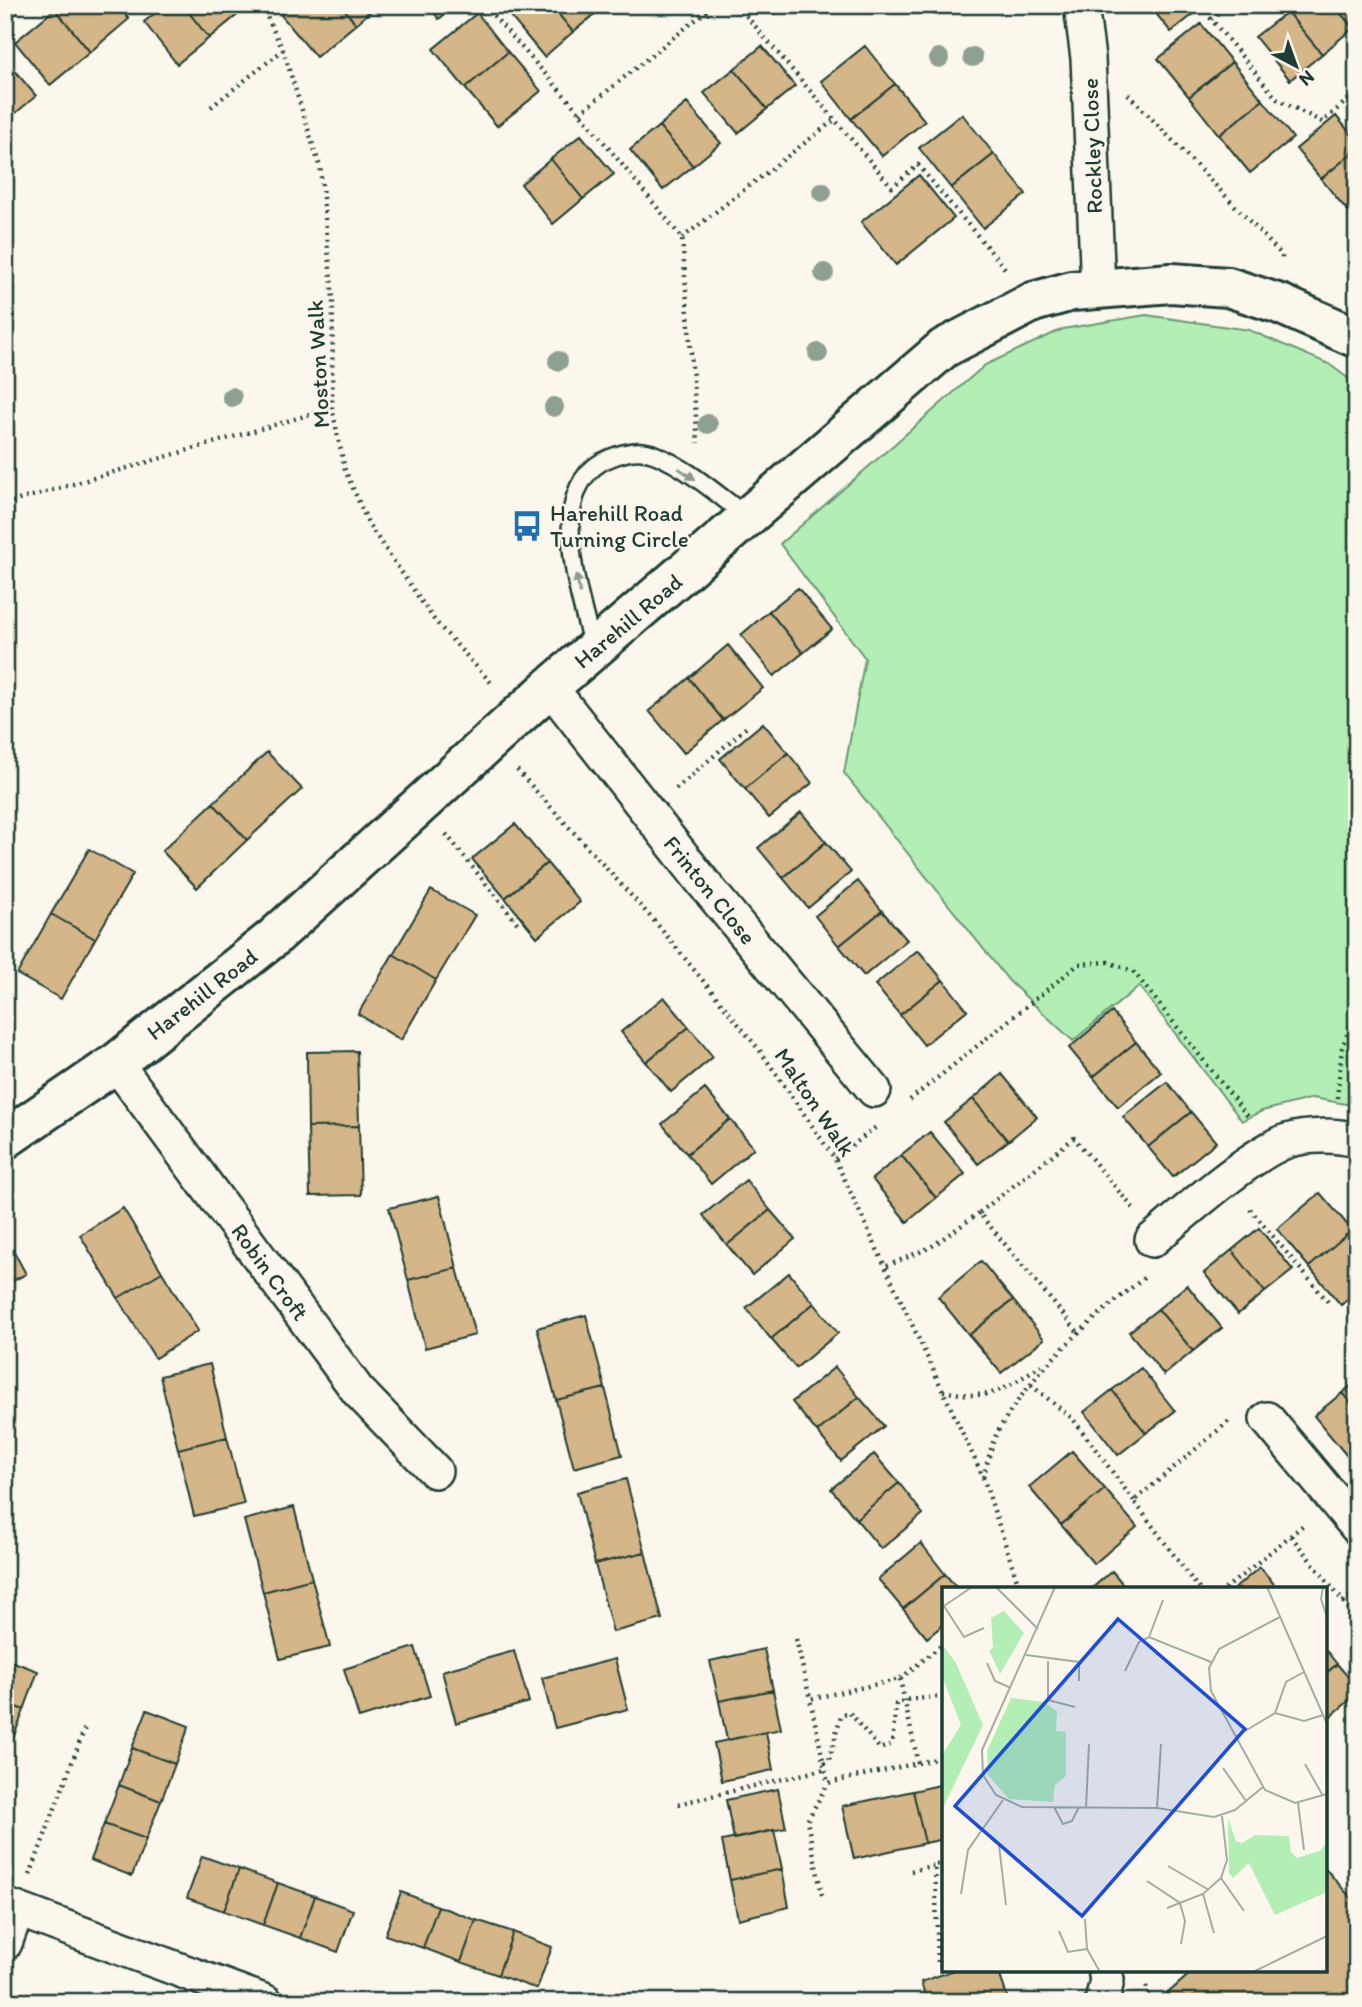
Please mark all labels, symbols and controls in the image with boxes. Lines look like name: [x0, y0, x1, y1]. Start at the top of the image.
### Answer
north arrow: [1260, 32, 1330, 102]
text: N: [1294, 66, 1319, 91]
street label: Rockley Close: [1076, 78, 1108, 214]
street label: Moston Walk: [301, 299, 335, 429]
one-way arrow: [678, 467, 697, 480]
place label: Harehill Road Turning Circle: [550, 499, 689, 553]
bus stop icon: Harehill Road Turning Circle: [510, 509, 544, 543]
street label: Harehill Road: [568, 568, 688, 674]
one-way arrow: [572, 573, 583, 595]
street label: Frinton Close: [658, 830, 762, 950]
street label: Harehill Road: [141, 942, 263, 1046]
street label: Malton Walk: [768, 1042, 862, 1162]
street label: Robin Croft: [225, 1218, 315, 1326]
inset map: [942, 1587, 1327, 1972]

